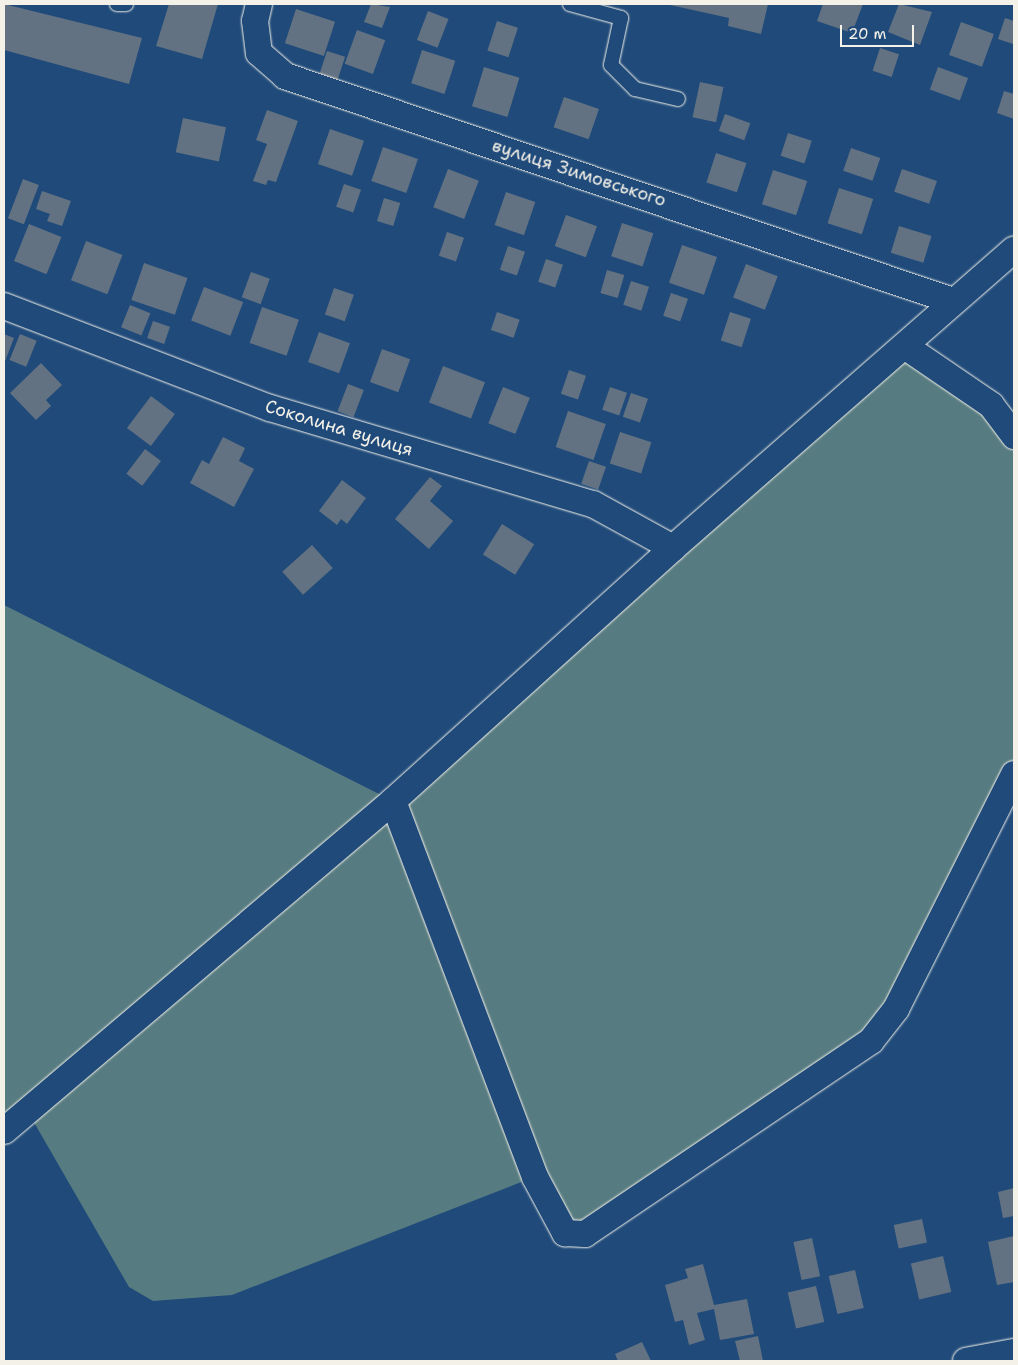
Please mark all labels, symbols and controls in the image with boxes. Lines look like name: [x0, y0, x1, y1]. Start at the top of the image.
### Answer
scale bar: [843, 15, 917, 47]
text: 20 m: [848, 24, 887, 44]
street label: вулиця Зимовського: [489, 135, 669, 211]
street label: Соколина вулиця: [262, 395, 416, 461]

